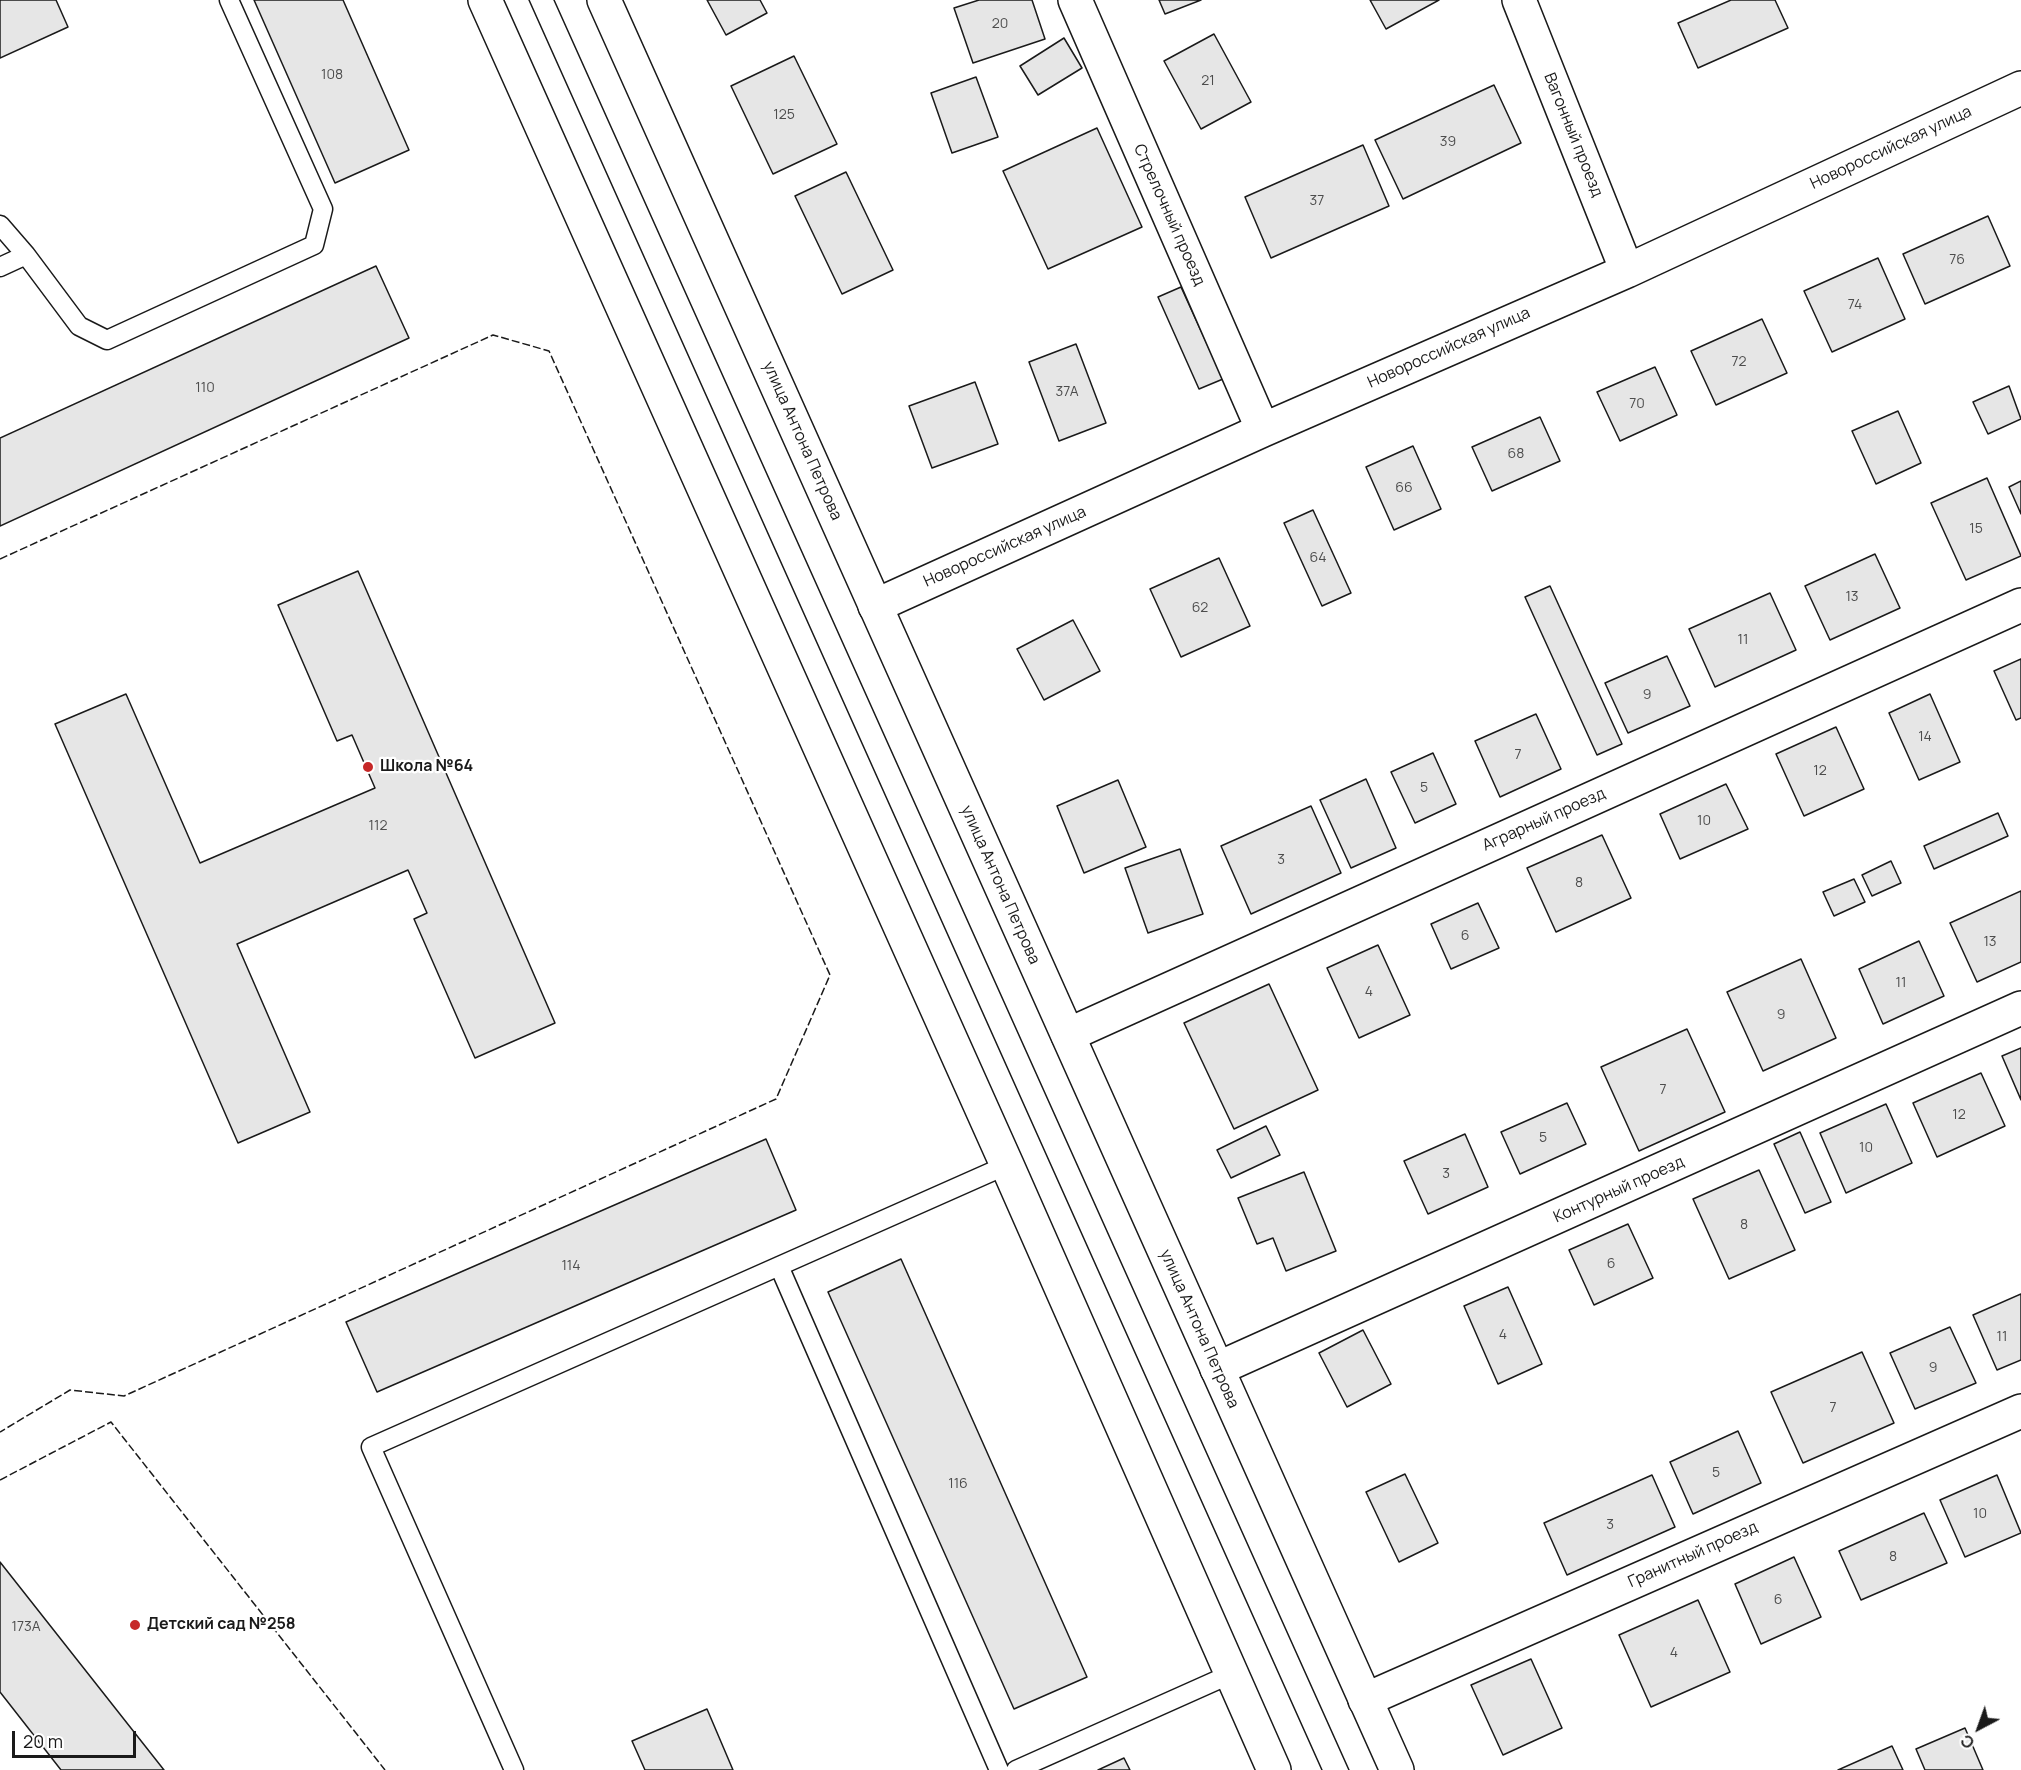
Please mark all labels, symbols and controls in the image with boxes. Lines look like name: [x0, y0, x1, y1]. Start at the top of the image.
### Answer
house number: 20: [992, 16, 1008, 32]
house number: 108: [321, 67, 343, 83]
street label: Вагонный проезд: [1539, 70, 1607, 200]
house number: 21: [1201, 73, 1215, 89]
street label: Новороссийская улица: [1807, 102, 1975, 194]
house number: 125: [773, 107, 795, 123]
house number: 39: [1440, 134, 1456, 150]
street label: Стрелочный проезд: [1129, 141, 1209, 289]
house number: 37: [1310, 193, 1324, 209]
house number: 76: [1949, 252, 1965, 268]
house number: 74: [1848, 297, 1862, 313]
street label: Новороссийская улица: [1365, 303, 1533, 393]
house number: 72: [1731, 354, 1747, 370]
street label: улица Антона Петрова: [758, 359, 846, 523]
house number: 110: [195, 380, 215, 396]
house number: 37А: [1055, 384, 1079, 400]
house number: 70: [1629, 396, 1645, 412]
house number: 68: [1508, 446, 1524, 462]
house number: 66: [1395, 480, 1413, 496]
street label: Новороссийская улица: [921, 502, 1089, 592]
house number: 15: [1969, 521, 1983, 537]
house number: 64: [1310, 550, 1326, 566]
house number: 13: [1845, 589, 1859, 605]
house number: 62: [1192, 600, 1208, 616]
house number: 11: [1738, 632, 1748, 648]
house number: 9: [1643, 687, 1651, 703]
house number: 14: [1918, 729, 1932, 745]
house number: 7: [1514, 747, 1522, 763]
place label: Школа №64: [380, 757, 473, 777]
marker: Школа №64: [361, 760, 375, 774]
house number: 12: [1813, 763, 1827, 779]
house number: 5: [1420, 780, 1428, 796]
street label: Аграрный проезд: [1480, 784, 1608, 856]
street label: улица Антона Петрова: [956, 803, 1044, 967]
house number: 10: [1697, 813, 1711, 829]
house number: 112: [369, 818, 387, 834]
house number: 3: [1277, 852, 1285, 868]
house number: 8: [1575, 875, 1583, 891]
house number: 6: [1461, 928, 1469, 944]
house number: 13: [1983, 934, 1997, 950]
house number: 11: [1896, 975, 1906, 991]
house number: 4: [1365, 984, 1373, 1000]
house number: 9: [1777, 1007, 1785, 1023]
house number: 7: [1659, 1082, 1667, 1098]
house number: 12: [1952, 1107, 1966, 1123]
house number: 5: [1539, 1130, 1547, 1146]
house number: 10: [1859, 1140, 1873, 1156]
street label: Контурный проезд: [1551, 1153, 1687, 1227]
house number: 3: [1442, 1166, 1450, 1182]
house number: 8: [1740, 1217, 1748, 1233]
street label: улица Антона Петрова: [1155, 1247, 1243, 1411]
house number: 6: [1607, 1256, 1615, 1272]
house number: 114: [561, 1258, 581, 1274]
house number: 4: [1499, 1327, 1507, 1343]
house number: 11: [1997, 1329, 2007, 1345]
house number: 9: [1929, 1360, 1937, 1376]
house number: 7: [1829, 1400, 1837, 1416]
house number: 5: [1712, 1465, 1720, 1481]
house number: 116: [948, 1476, 968, 1492]
house number: 10: [1973, 1506, 1987, 1522]
house number: 3: [1606, 1517, 1614, 1533]
street label: Гранитный проезд: [1625, 1518, 1761, 1592]
house number: 8: [1889, 1549, 1897, 1565]
house number: 6: [1774, 1592, 1782, 1608]
place label: Детский сад №258: [147, 1615, 296, 1635]
marker: Детский сад №258: [128, 1618, 142, 1632]
house number: 173А: [11, 1619, 41, 1635]
house number: 4: [1670, 1645, 1678, 1661]
north arrow: [1949, 1698, 2009, 1758]
scale bar: [15, 1719, 140, 1757]
text: 20 m: [23, 1729, 63, 1753]
text: С: [1956, 1729, 1979, 1754]

